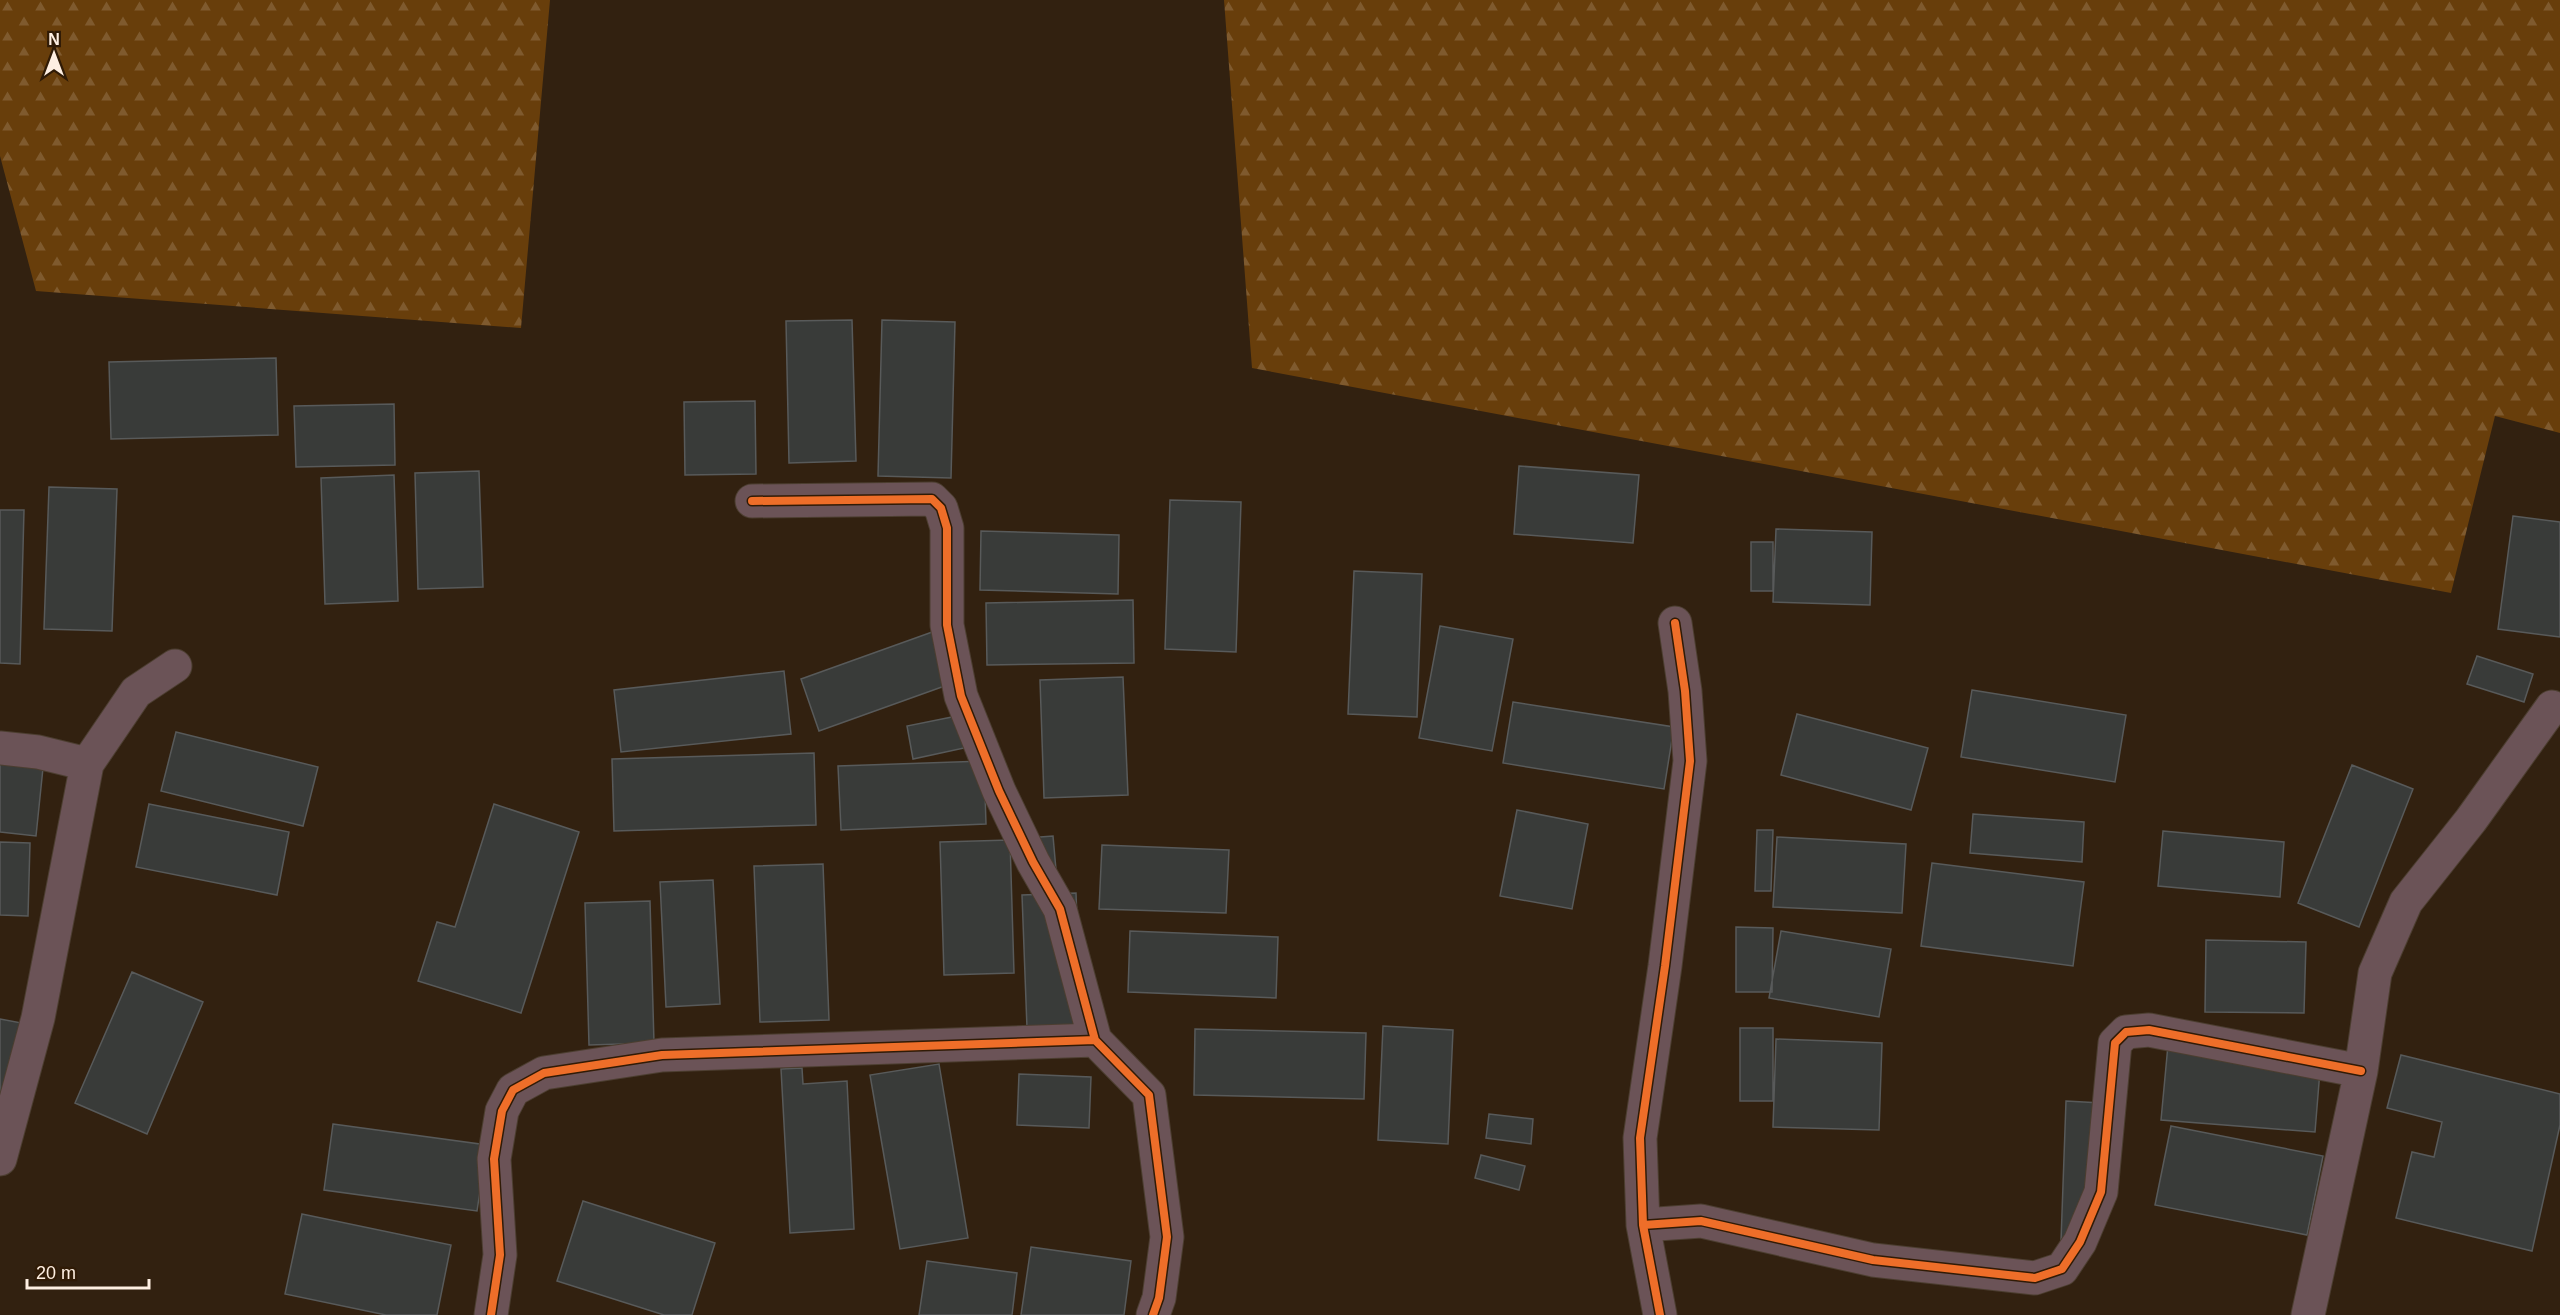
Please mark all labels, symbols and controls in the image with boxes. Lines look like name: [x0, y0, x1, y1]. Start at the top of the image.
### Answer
north arrow: [24, 24, 84, 84]
text: N: [48, 31, 60, 48]
scale bar: [27, 1252, 148, 1290]
text: 20 m: [36, 1263, 76, 1283]

